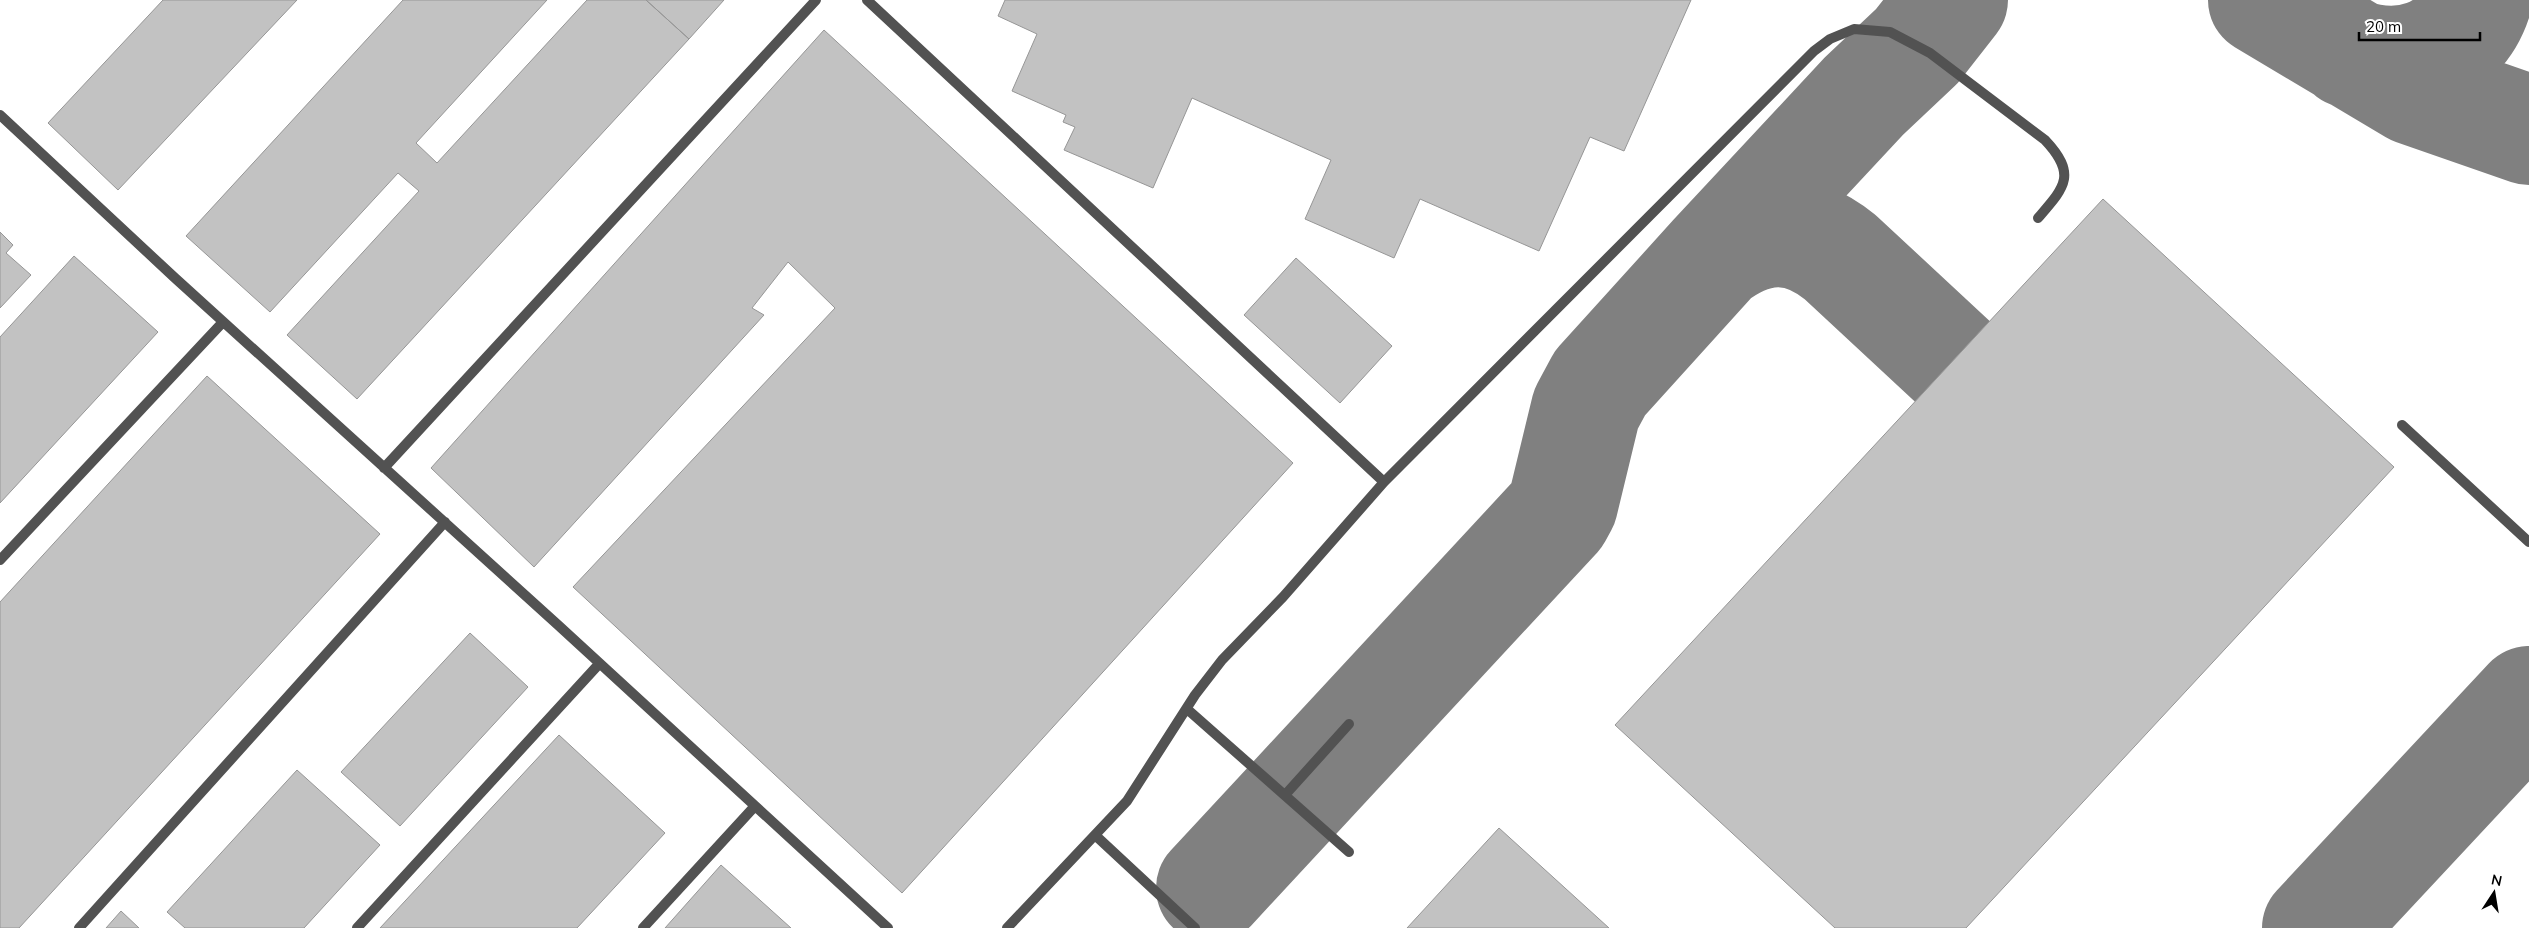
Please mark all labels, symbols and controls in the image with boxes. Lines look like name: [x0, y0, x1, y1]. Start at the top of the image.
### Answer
scale bar: [2359, 10, 2480, 42]
text: 20 m: [2366, 17, 2401, 36]
north arrow: [2469, 868, 2519, 918]
text: N: [2490, 870, 2504, 890]

